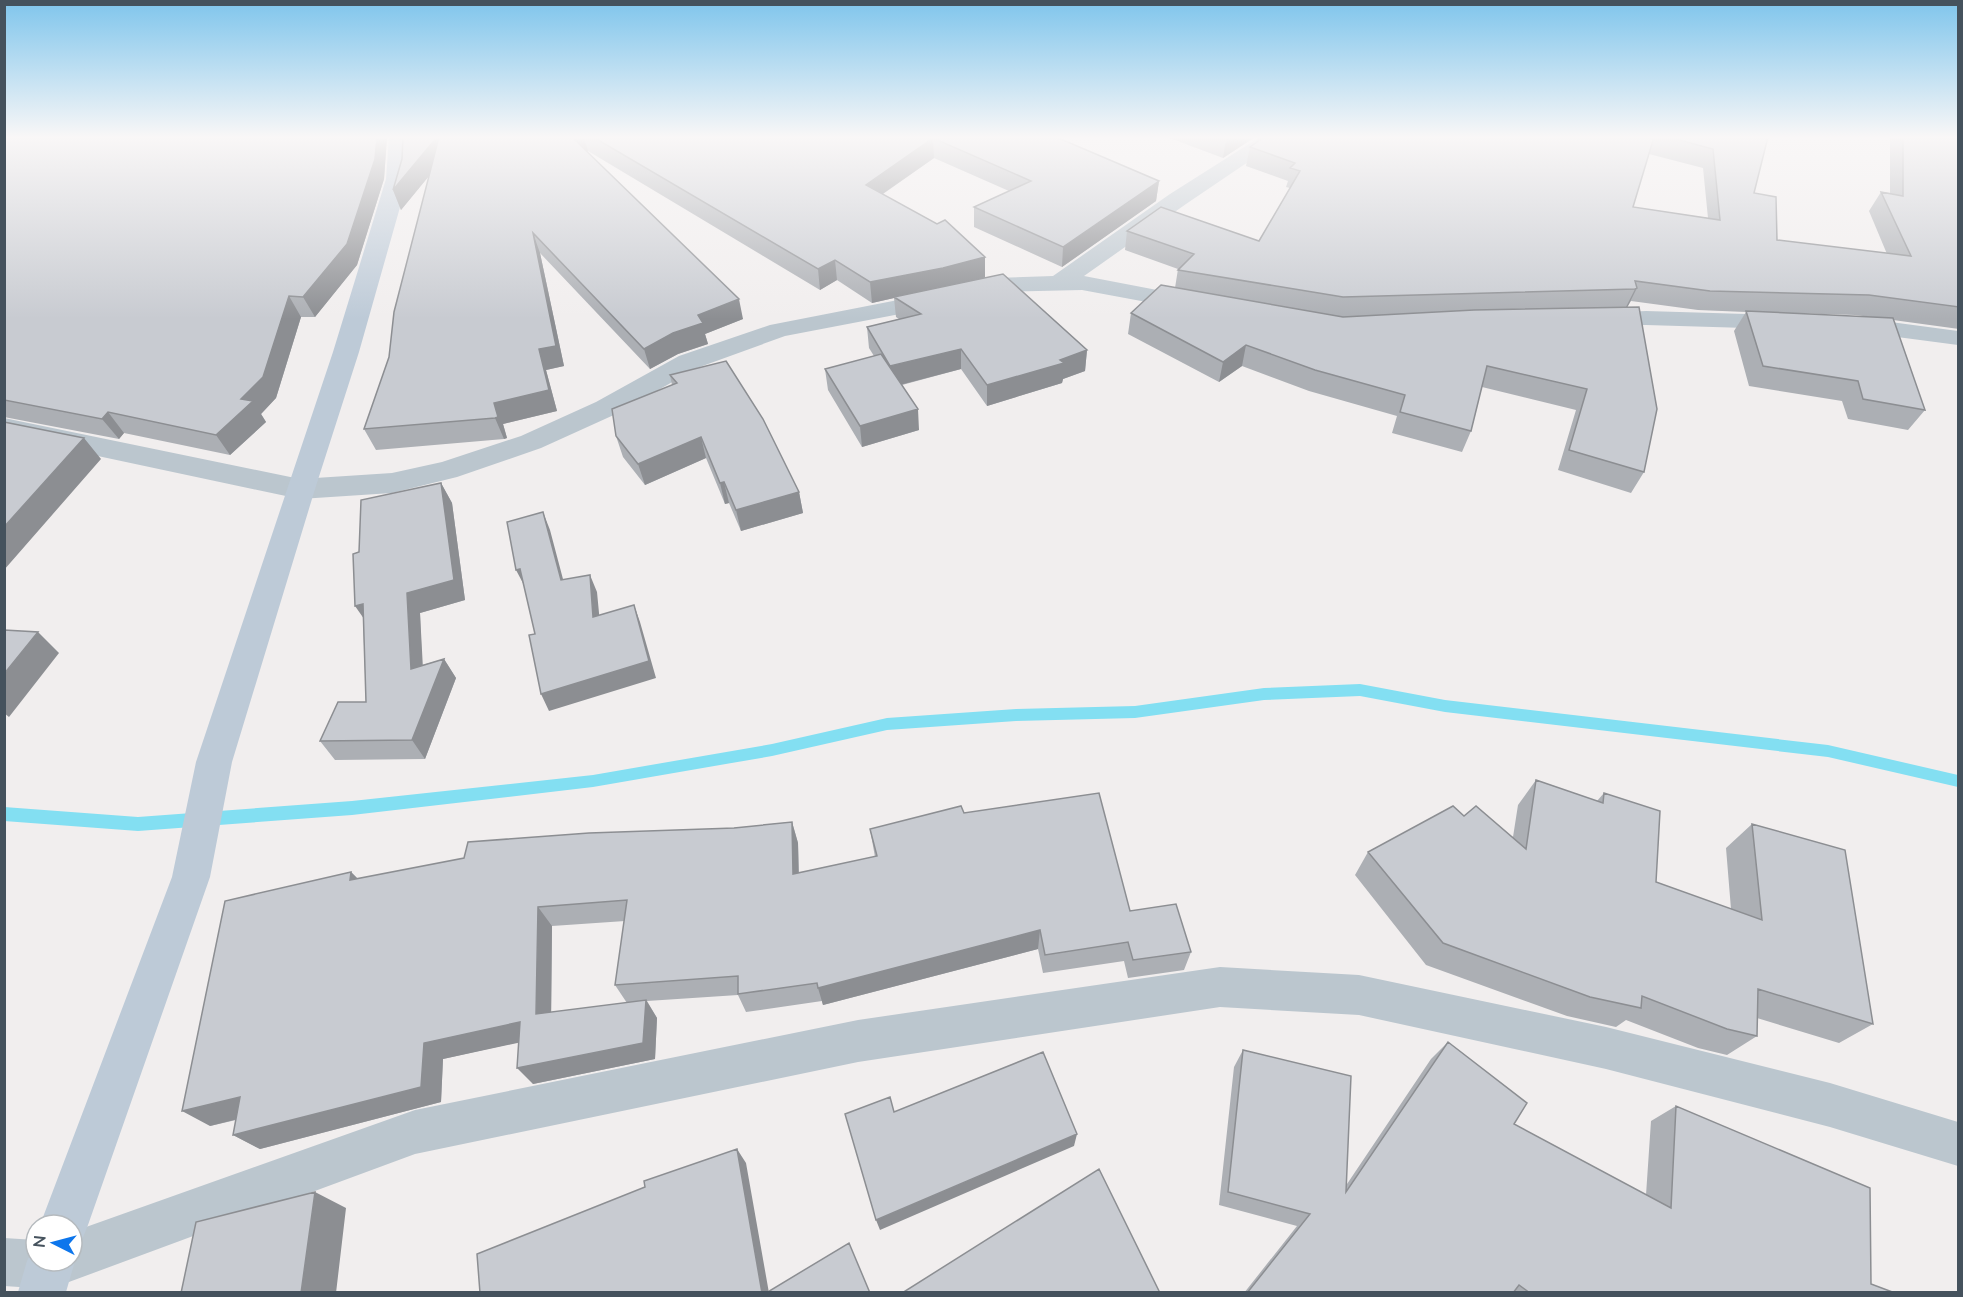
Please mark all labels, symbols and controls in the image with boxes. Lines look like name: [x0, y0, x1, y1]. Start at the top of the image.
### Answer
north arrow: [24, 1213, 84, 1273]
text: N: [28, 1234, 49, 1249]

